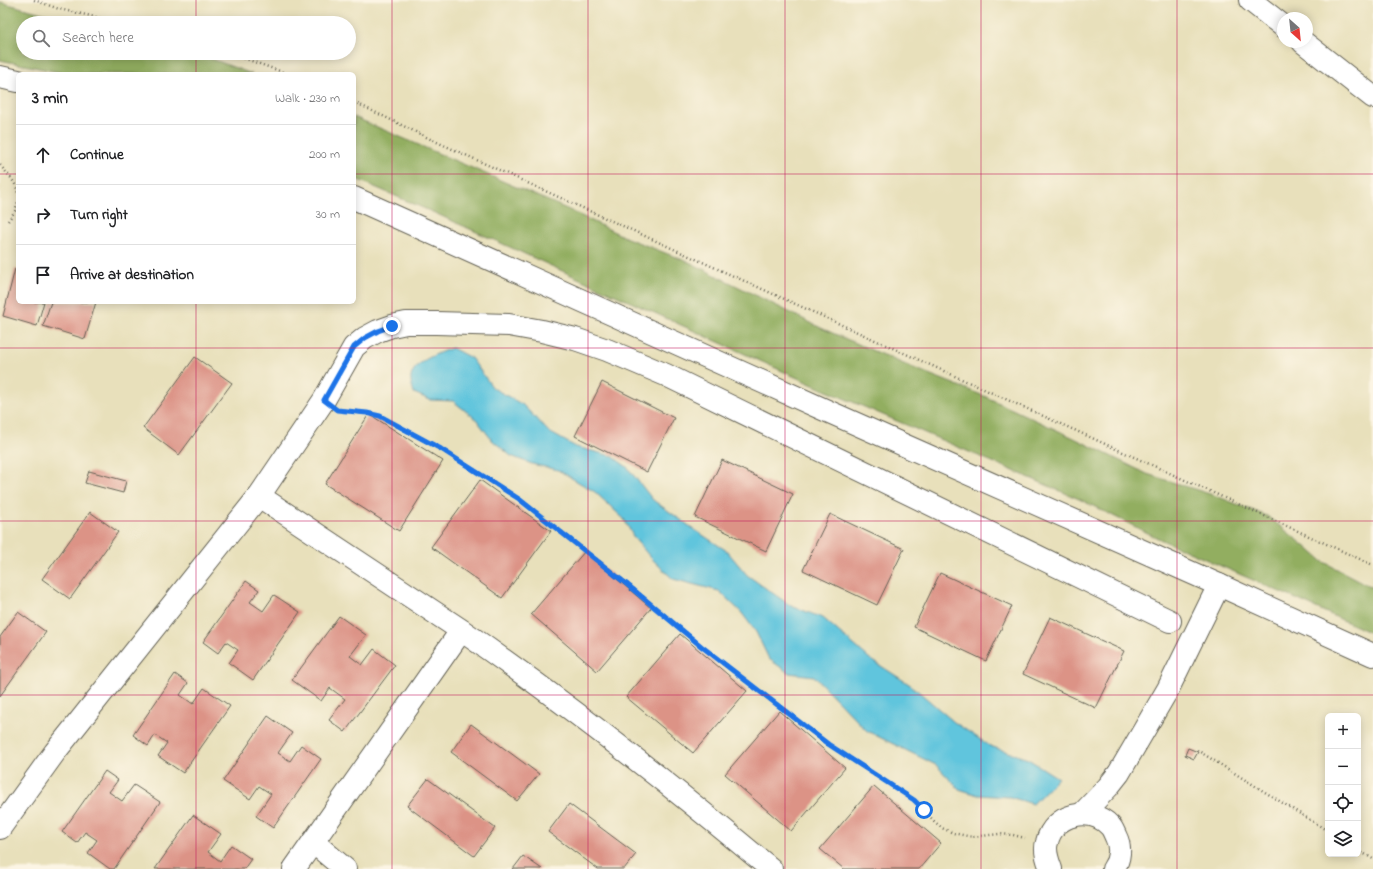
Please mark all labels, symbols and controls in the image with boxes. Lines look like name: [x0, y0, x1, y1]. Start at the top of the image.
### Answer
north arrow: [1277, 12, 1313, 48]
search box: [16, 16, 356, 60]
icon: search: [30, 27, 52, 49]
text: Search here: [62, 27, 134, 49]
text: 3 min: [32, 86, 68, 111]
text: Walk · 230 m: [275, 89, 340, 108]
icon: ahead: [32, 144, 54, 166]
text: Continue: [70, 144, 124, 166]
text: 200 m: [309, 145, 340, 164]
icon: right: [32, 204, 54, 226]
text: Turn right: [70, 204, 128, 226]
text: 30 m: [316, 205, 340, 224]
icon: arrive: [32, 264, 54, 286]
text: Arrive at destination: [70, 264, 194, 286]
route end: [383, 317, 401, 335]
map controls: [1325, 713, 1361, 857]
button: +: [1325, 713, 1361, 749]
button: −: [1325, 749, 1361, 785]
button: locate: [1325, 785, 1361, 821]
route start: [915, 801, 933, 819]
button: layers: [1325, 821, 1361, 857]

